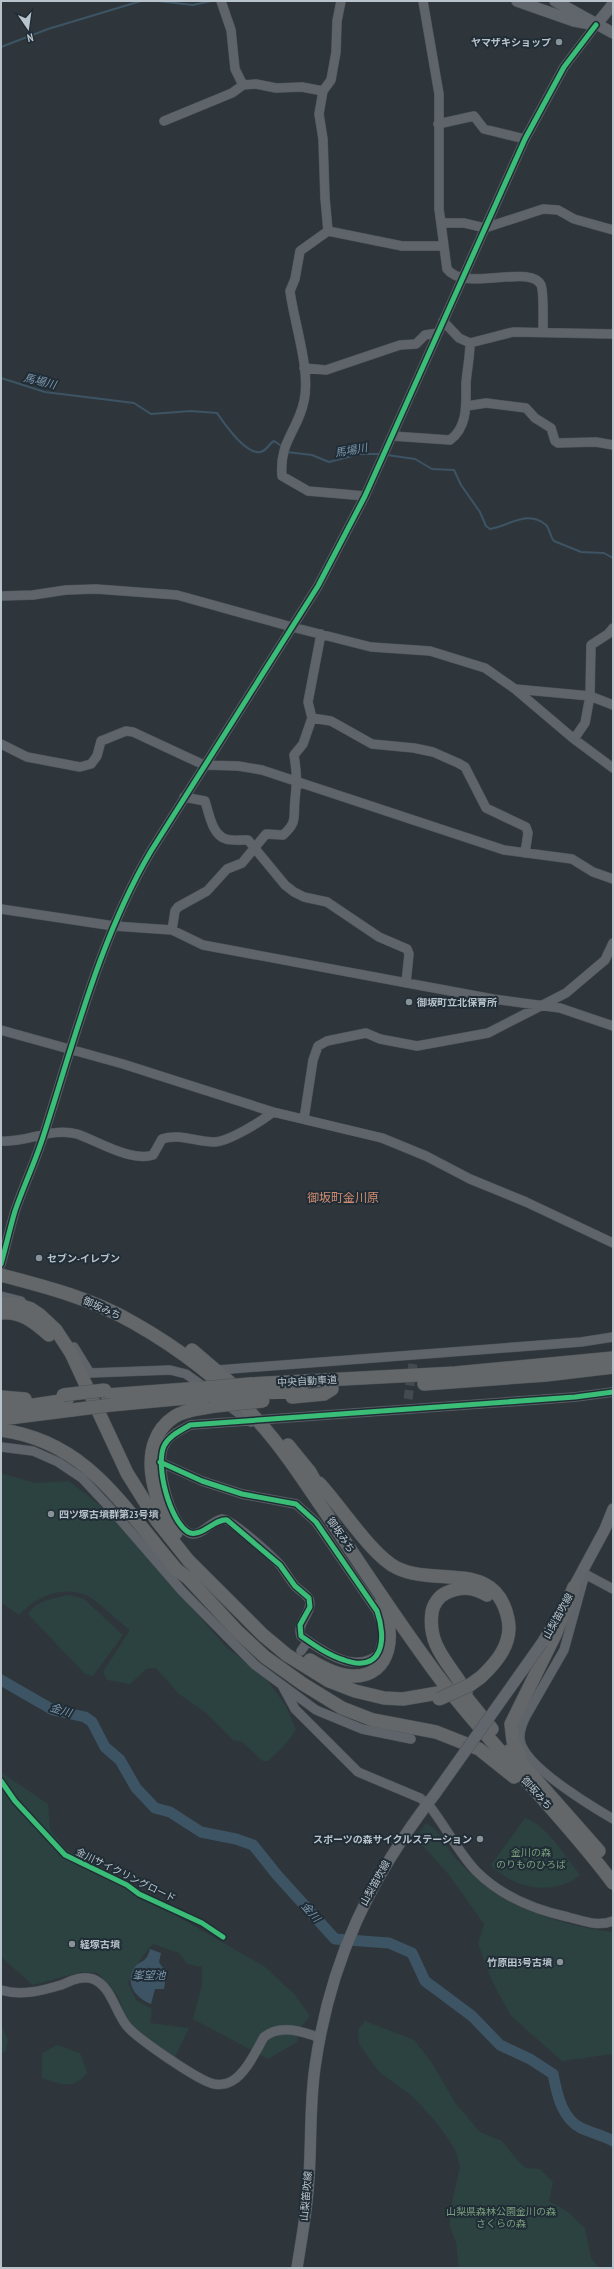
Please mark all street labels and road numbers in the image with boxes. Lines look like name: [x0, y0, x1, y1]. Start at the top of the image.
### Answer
street label: 御坂みち: [81, 1294, 123, 1322]
street label: 中央自動車道: [277, 1373, 337, 1389]
street label: 御坂みち: [324, 1515, 358, 1555]
street label: 山梨笛吹線: [540, 1591, 576, 1641]
street label: 御坂みち: [519, 1774, 555, 1812]
street label: 金川サイクリングロード: [74, 1845, 178, 1905]
street label: 山梨笛吹線: [357, 1858, 393, 1908]
street label: 山梨笛吹線: [297, 2171, 315, 2221]

